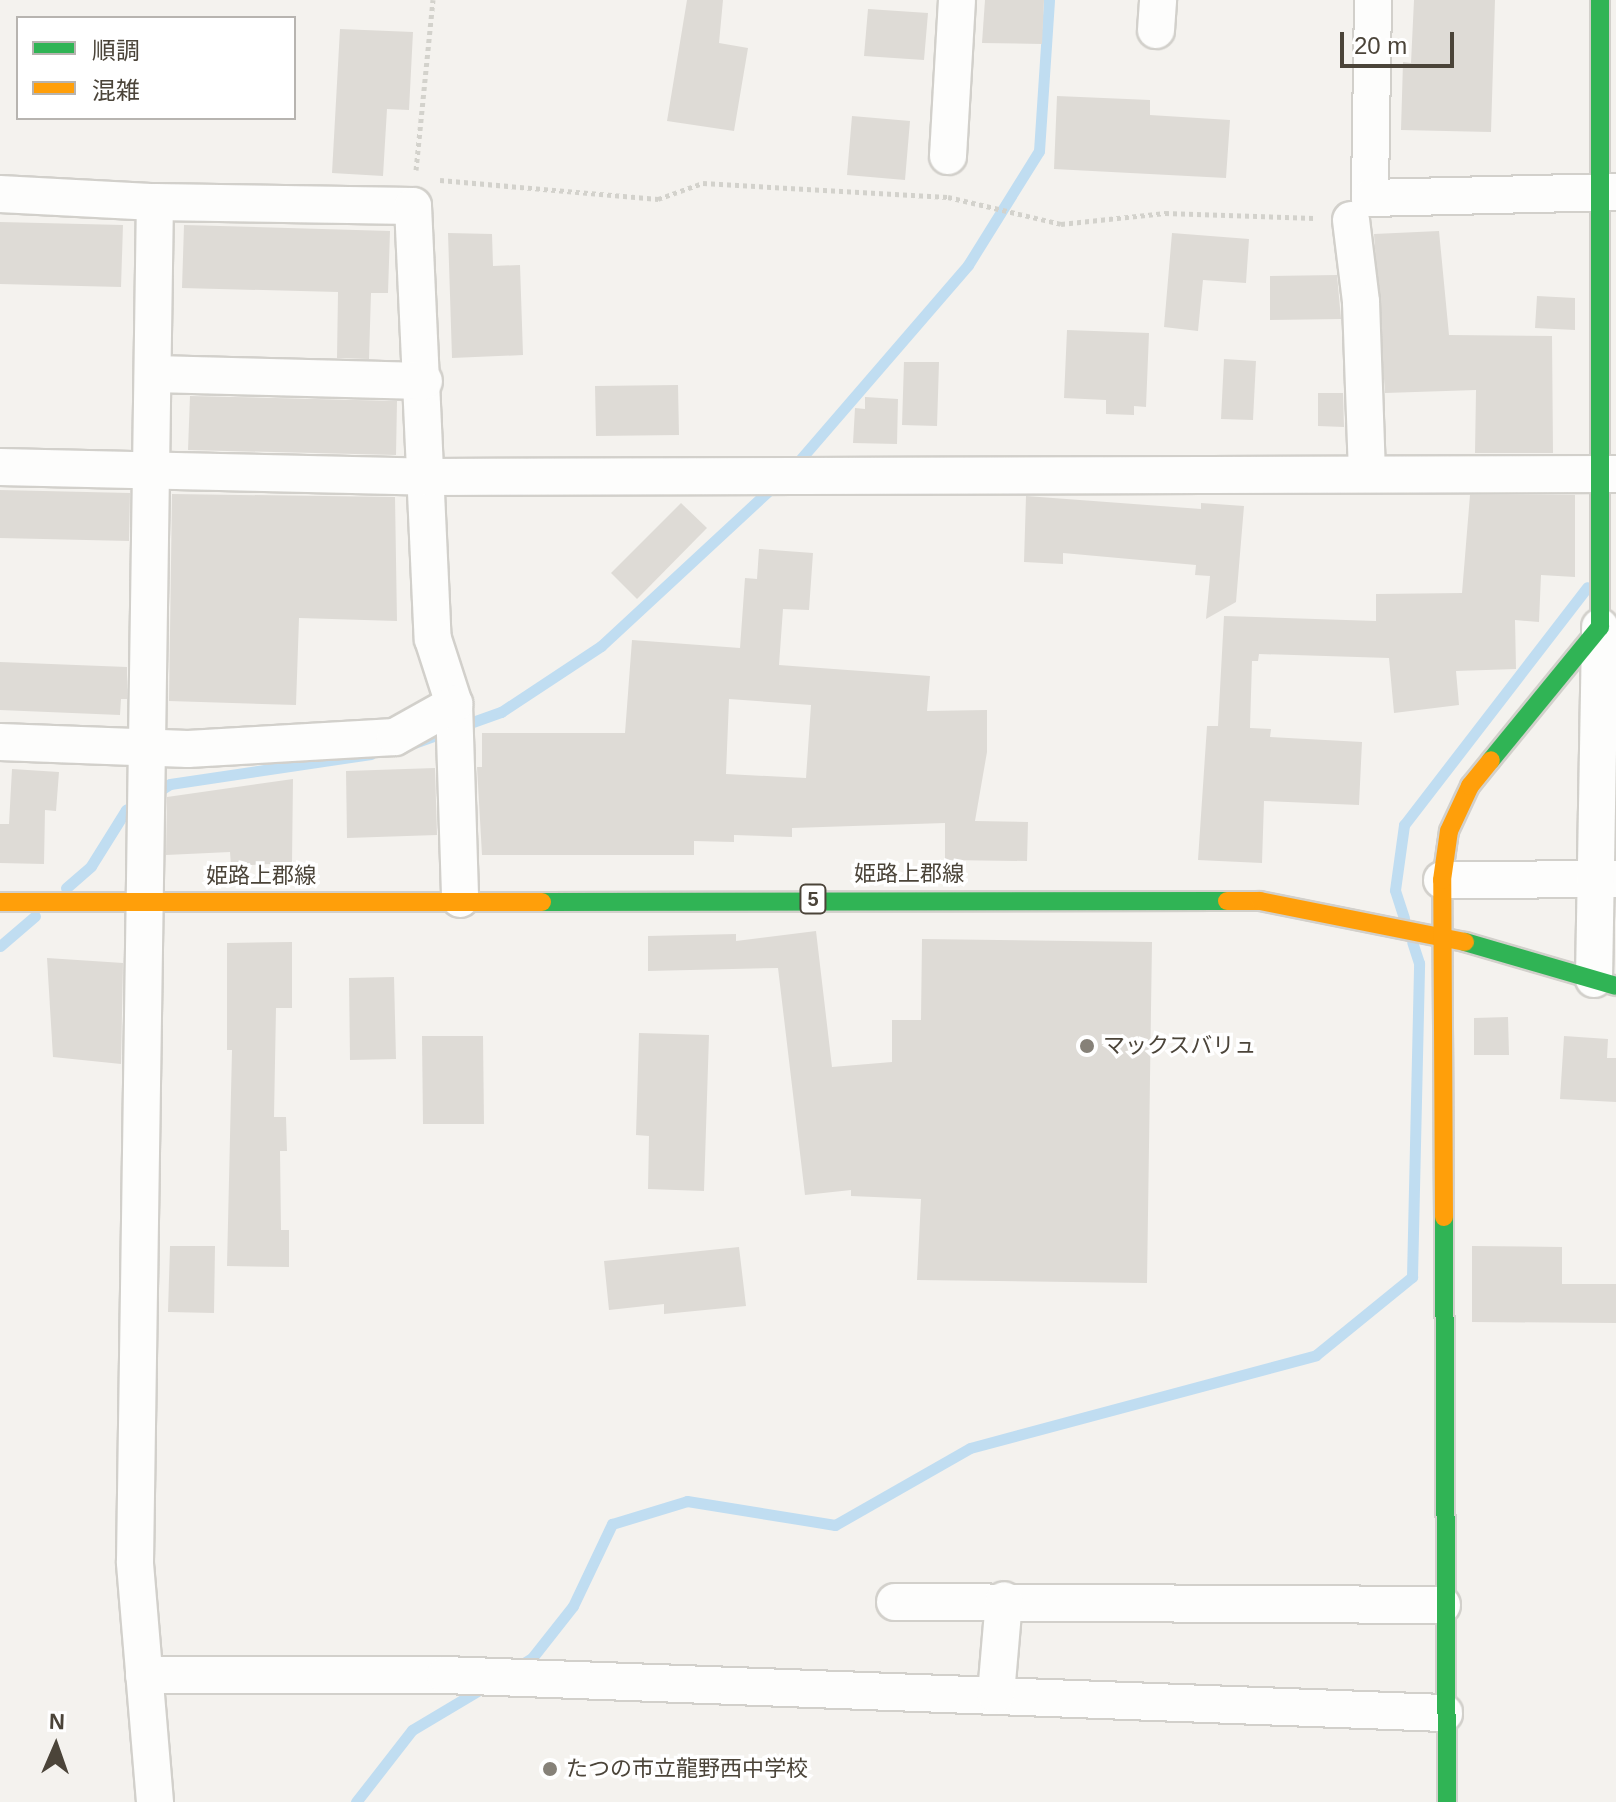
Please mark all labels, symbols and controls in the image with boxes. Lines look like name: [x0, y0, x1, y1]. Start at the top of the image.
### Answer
legend: [16, 16, 296, 120]
scale bar: [1344, 16, 1458, 66]
text: 20 m: [1354, 32, 1407, 59]
text: 順調: [92, 37, 140, 64]
text: 混雑: [92, 77, 140, 104]
street label: 姫路上郡線: [854, 861, 964, 887]
street label: 姫路上郡線: [206, 863, 316, 889]
road number: 5: [799, 883, 827, 915]
place label: マックスバリュ: [1103, 1033, 1257, 1059]
marker: マックスバリュ: [1078, 1037, 1096, 1055]
north arrow: [16, 1706, 96, 1786]
text: N: [48, 1709, 65, 1734]
place label: たつの市立龍野西中学校: [566, 1756, 808, 1782]
marker: たつの市立龍野西中学校: [541, 1760, 559, 1778]

